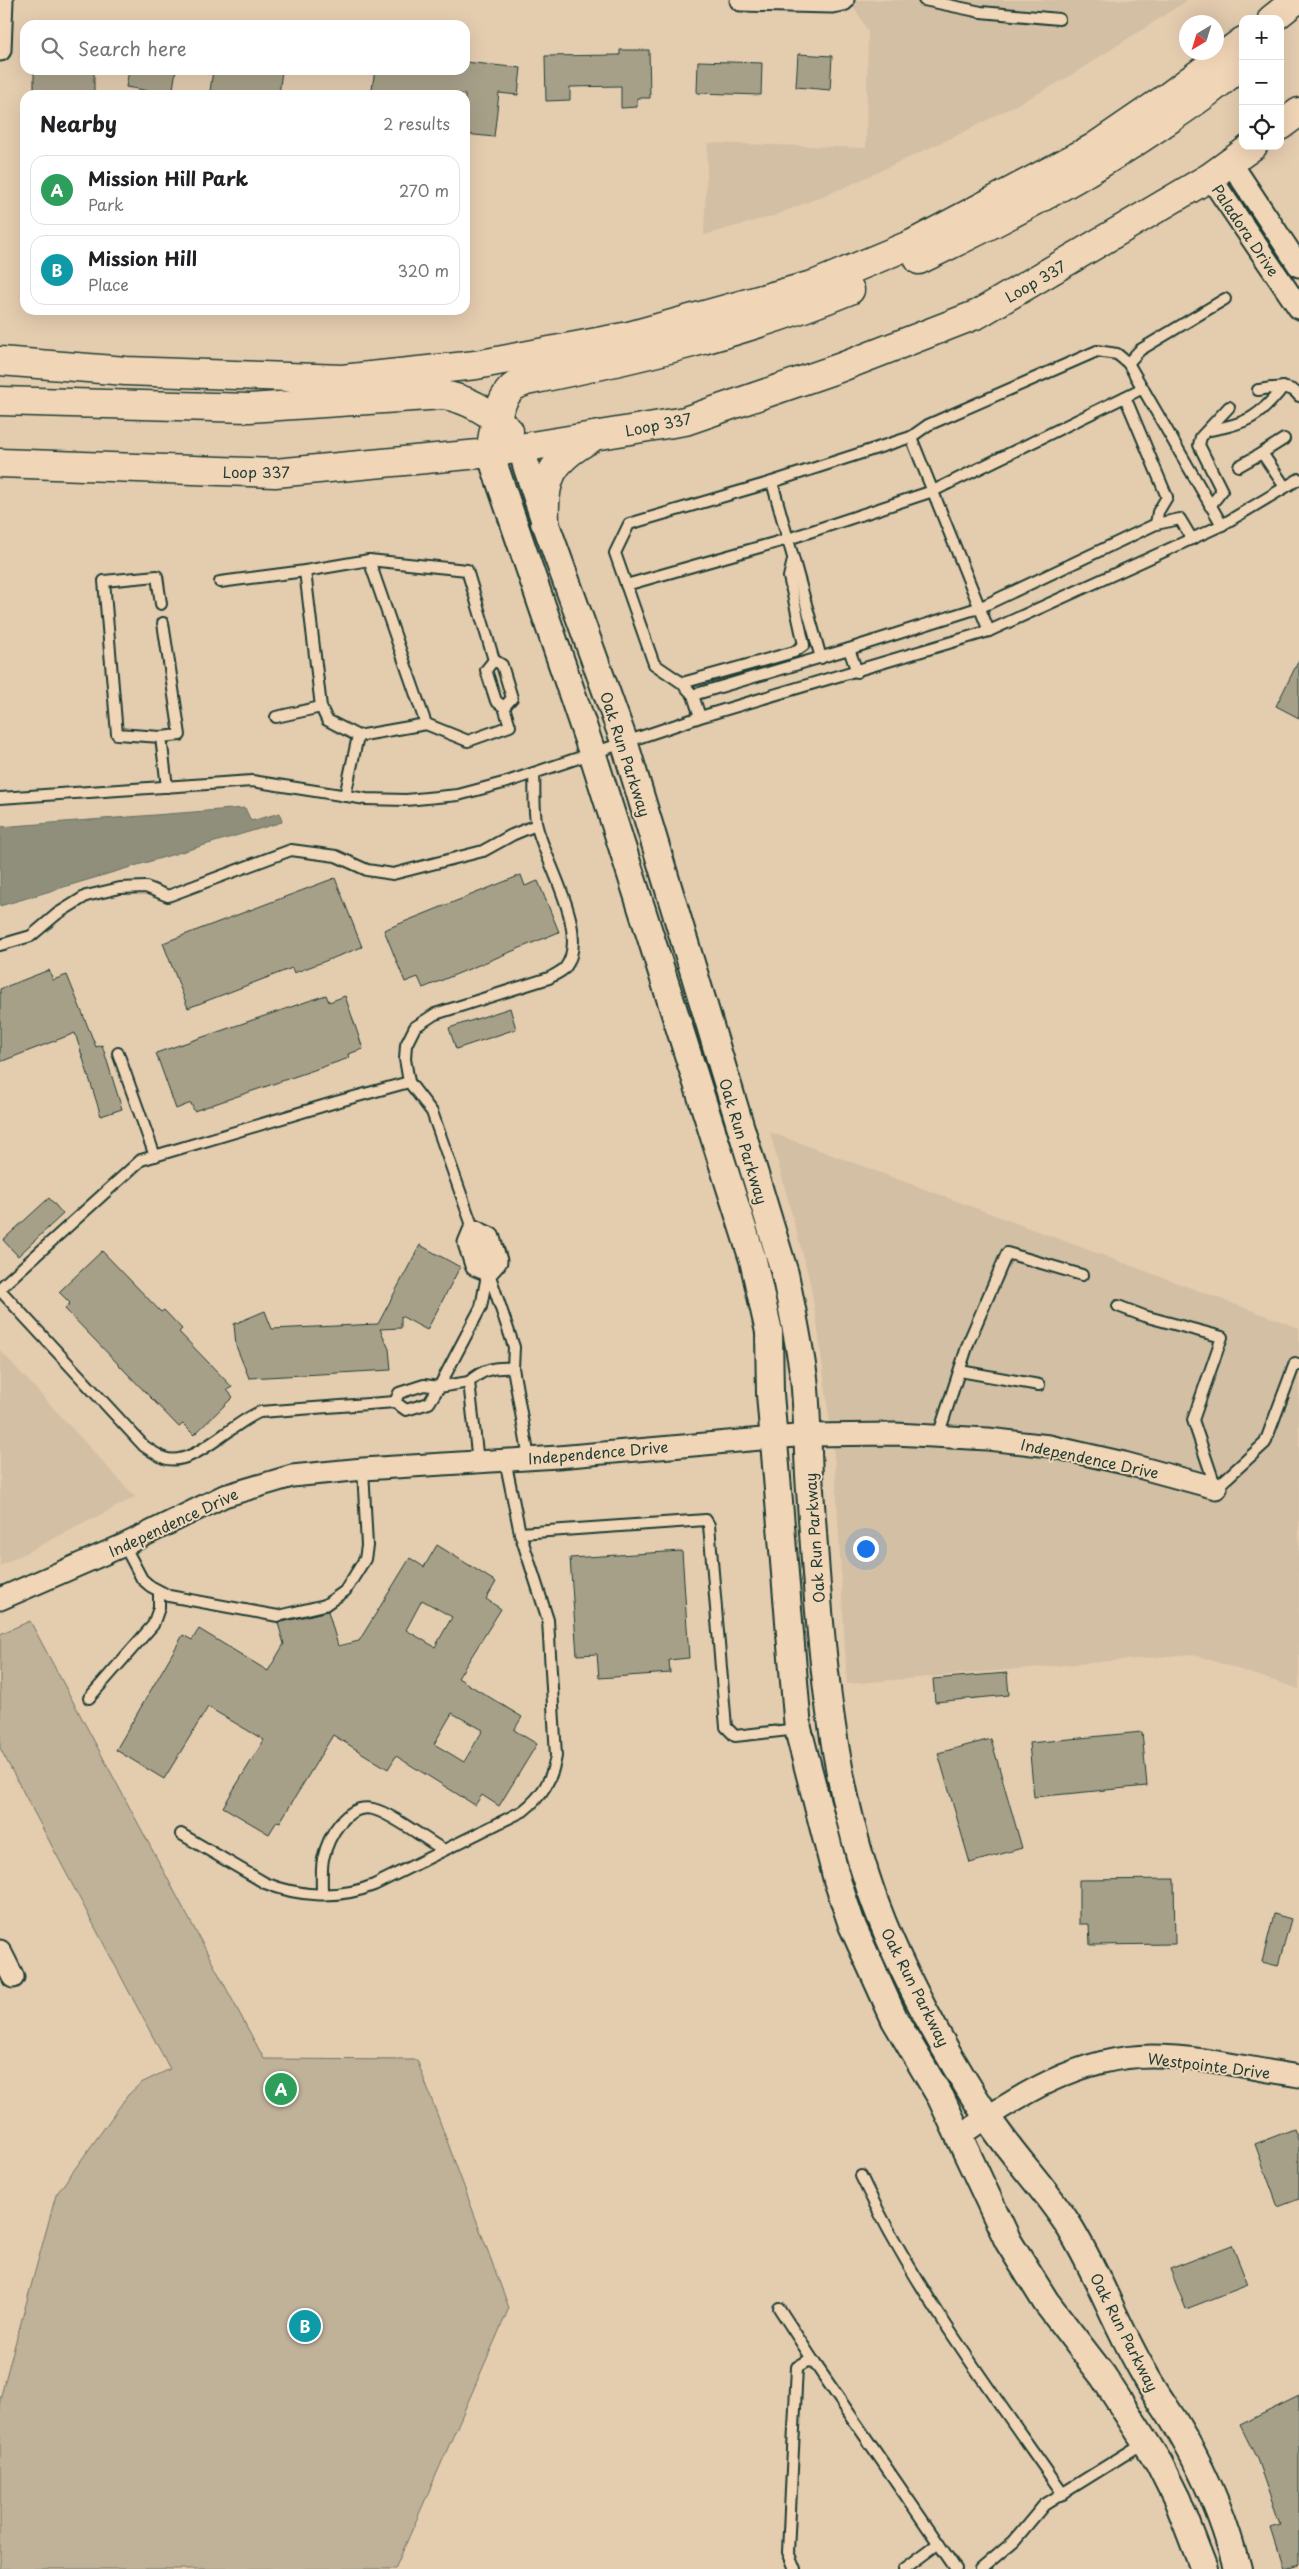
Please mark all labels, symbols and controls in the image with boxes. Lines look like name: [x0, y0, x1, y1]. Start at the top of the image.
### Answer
north arrow: [1179, 15, 1224, 60]
map controls: [1239, 15, 1284, 150]
button: +: [1239, 15, 1284, 60]
search box: [20, 20, 470, 75]
icon: search: [38, 34, 66, 62]
text: Search here: [78, 34, 187, 62]
button: −: [1239, 60, 1284, 105]
button: locate: [1239, 105, 1284, 150]
text: Nearby: [40, 107, 117, 139]
text: 2 results: [383, 111, 450, 135]
text: Mission Hill Park: [88, 164, 248, 192]
text: A: [51, 178, 63, 202]
text: 270 m: [399, 178, 449, 202]
street label: Paladora Drive: [1207, 179, 1285, 281]
text: Park: [88, 192, 124, 216]
text: Mission Hill: [88, 244, 197, 272]
street label: Loop 337: [1000, 254, 1070, 308]
text: B: [52, 258, 62, 282]
text: 320 m: [398, 258, 449, 282]
text: Place: [88, 272, 129, 296]
street label: Loop 337: [623, 406, 694, 442]
street label: Loop 337: [222, 460, 290, 483]
street label: Oak Run Parkway: [595, 688, 657, 820]
street label: Oak Run Parkway: [714, 1075, 774, 1207]
street label: Independence Drive: [1019, 1432, 1161, 1484]
street label: Independence Drive: [527, 1434, 669, 1470]
street label: Oak Run Parkway: [798, 1472, 830, 1604]
street label: Independence Drive: [104, 1482, 242, 1562]
your location: [853, 1536, 879, 1562]
street label: Oak Run Parkway: [876, 1924, 956, 2050]
street label: Westpointe Drive: [1146, 2046, 1272, 2084]
pin: A: [265, 2070, 297, 2108]
street label: Oak Run Parkway: [1085, 2269, 1165, 2395]
pin: B: [289, 2307, 321, 2345]

